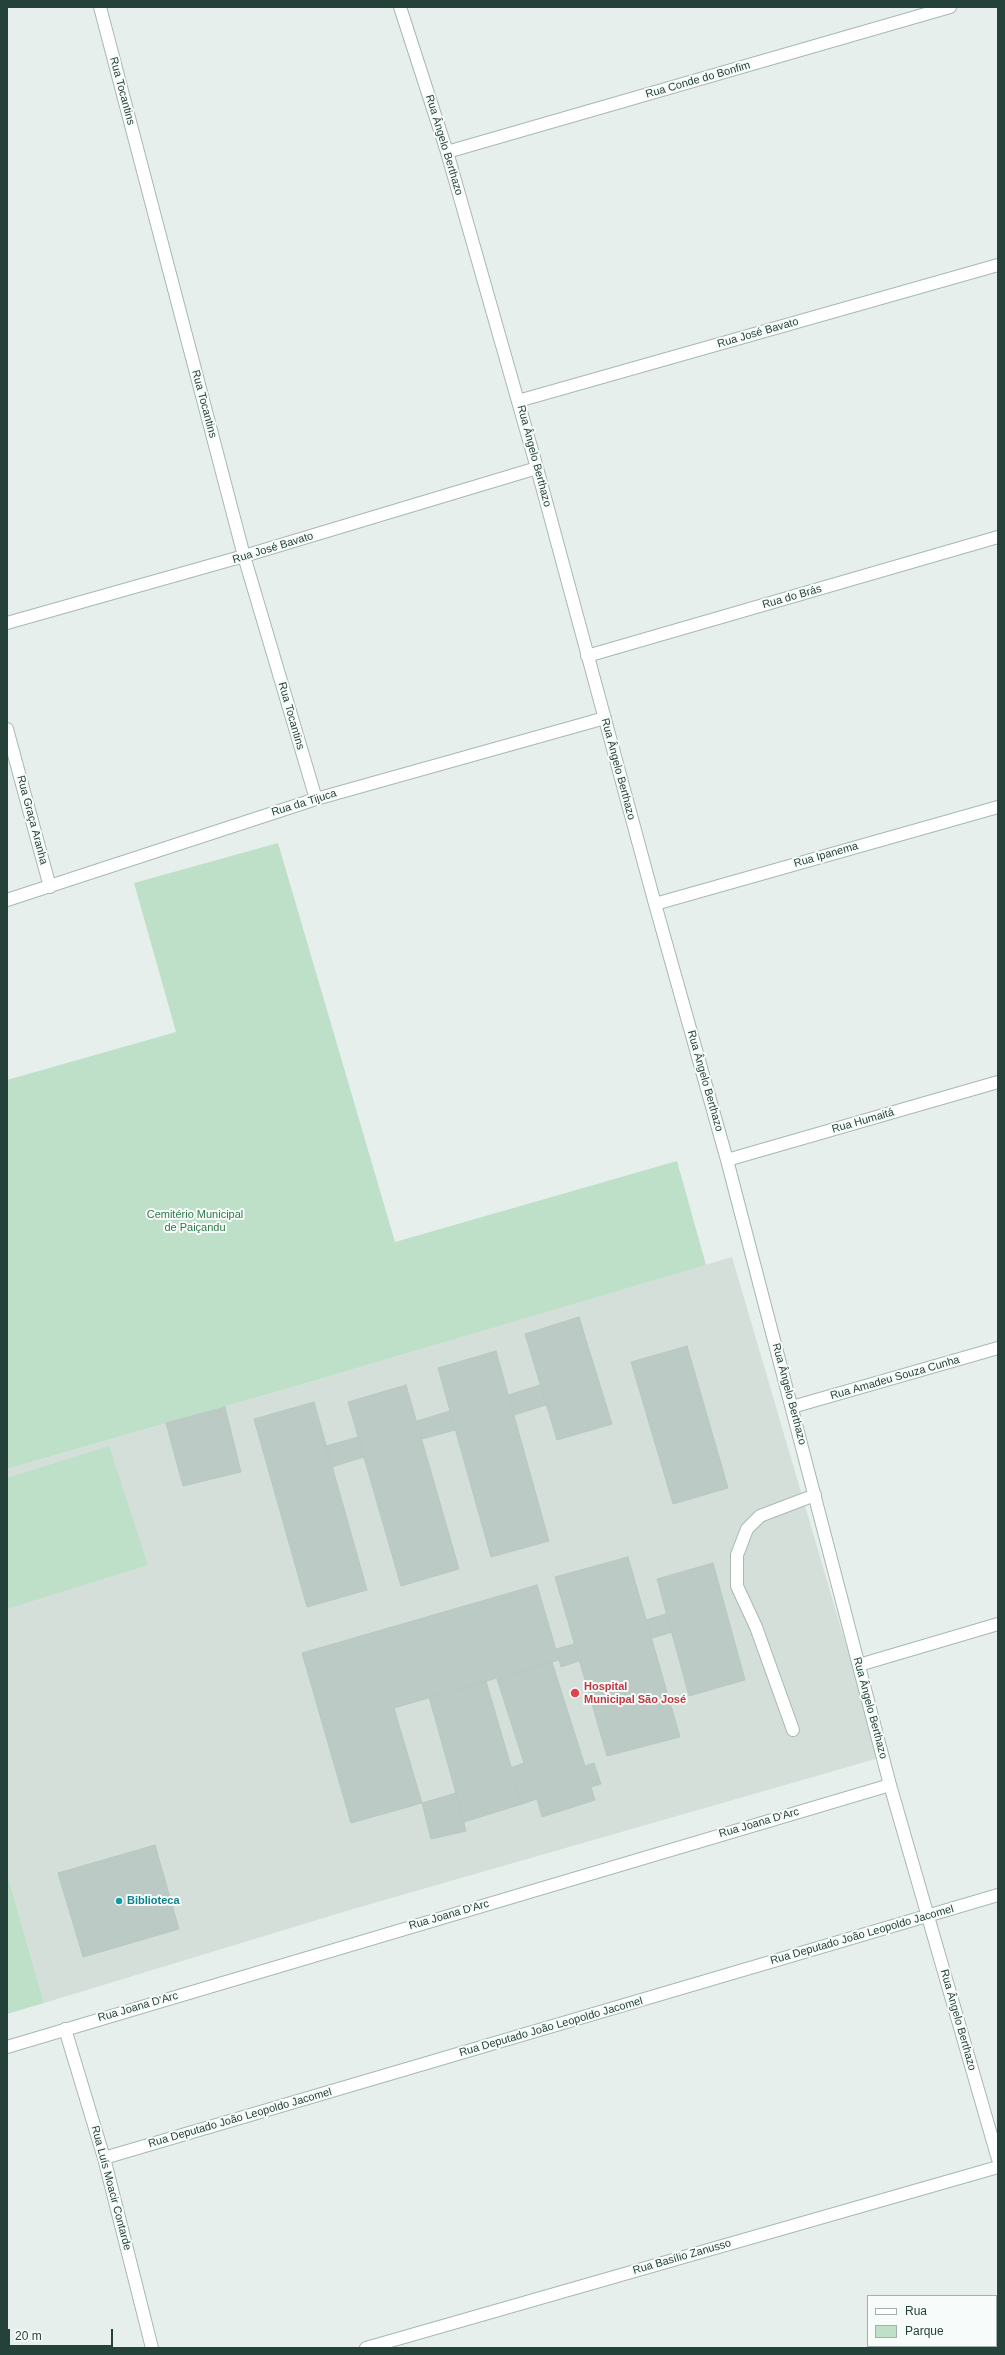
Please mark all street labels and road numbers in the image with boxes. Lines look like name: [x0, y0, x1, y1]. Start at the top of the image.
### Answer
street label: Rua Tocantins: [107, 56, 137, 126]
street label: Rua Conde do Bonfim: [644, 59, 752, 101]
street label: Rua Ângelo Berthazo: [422, 93, 466, 197]
street label: Rua José Bavato: [716, 315, 800, 351]
street label: Rua Tocantins: [189, 369, 219, 439]
street label: Rua Ângelo Berthazo: [514, 404, 554, 508]
street label: Rua José Bavato: [231, 529, 315, 567]
street label: Rua do Brás: [761, 582, 823, 612]
street label: Rua Tocantins: [275, 681, 307, 751]
street label: Rua Ângelo Berthazo: [598, 717, 638, 821]
street label: Rua Graça Aranha: [14, 774, 50, 866]
street label: Rua da Tijuca: [270, 787, 338, 819]
street label: Rua Ipanema: [792, 840, 860, 870]
street label: Rua Ângelo Berthazo: [684, 1029, 726, 1133]
street label: Rua Humaitá: [830, 1106, 896, 1136]
street label: Rua Ângelo Berthazo: [769, 1342, 809, 1446]
street label: Rua Amadeu Souza Cunha: [829, 1353, 961, 1403]
street label: Rua Ângelo Berthazo: [850, 1656, 890, 1760]
street label: Rua Joana D'Arc: [717, 1805, 801, 1841]
street label: Rua Joana D'Arc: [407, 1897, 491, 1933]
street label: Rua Deputado João Leopoldo Jacomel: [769, 1902, 955, 1968]
street label: Rua Ângelo Berthazo: [937, 1968, 979, 2072]
street label: Rua Joana D'Arc: [96, 1989, 180, 2025]
street label: Rua Deputado João Leopoldo Jacomel: [458, 1994, 644, 2060]
street label: Rua Deputado João Leopoldo Jacomel: [147, 2085, 333, 2151]
street label: Rua Luís Moacir Contarde: [88, 2124, 134, 2252]
street label: Rua Basílio Zanusso: [631, 2237, 733, 2277]

